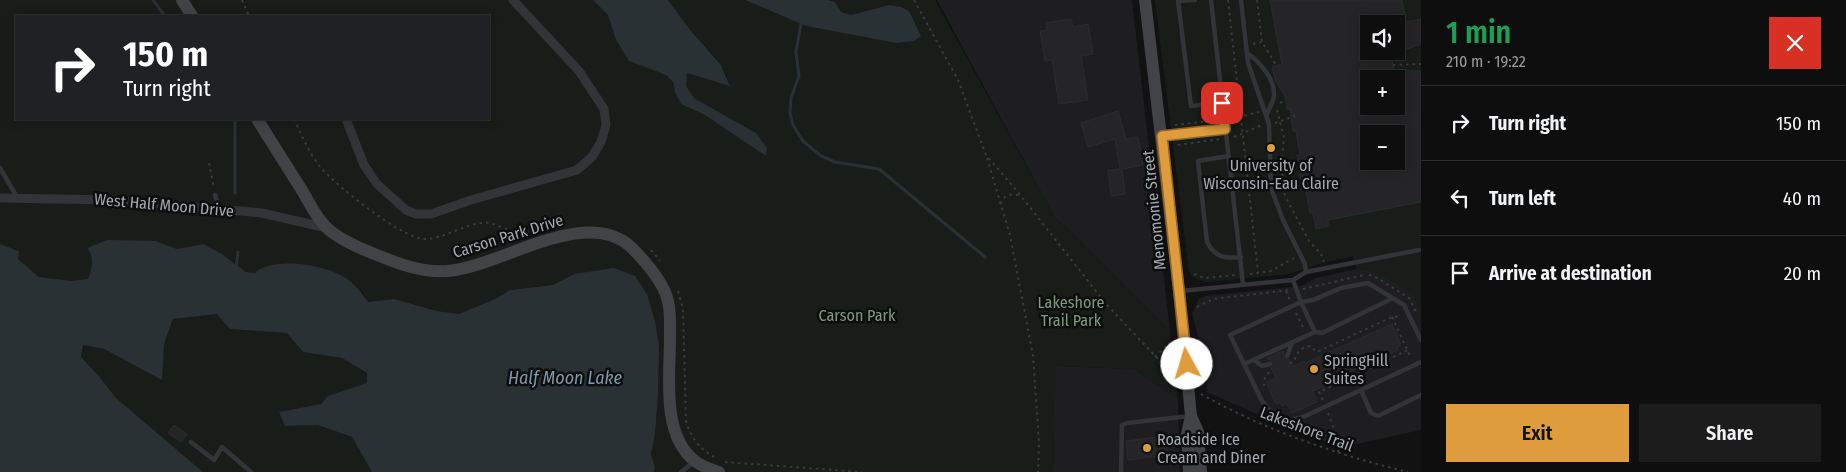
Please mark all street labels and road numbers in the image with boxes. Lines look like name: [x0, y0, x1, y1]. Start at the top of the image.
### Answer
street label: Menomonie Street: [1138, 148, 1170, 271]
street label: West Half Moon Drive: [93, 189, 235, 221]
street label: Carson Park Drive: [450, 210, 566, 262]
street label: Lakeshore Trail: [1258, 402, 1356, 456]

